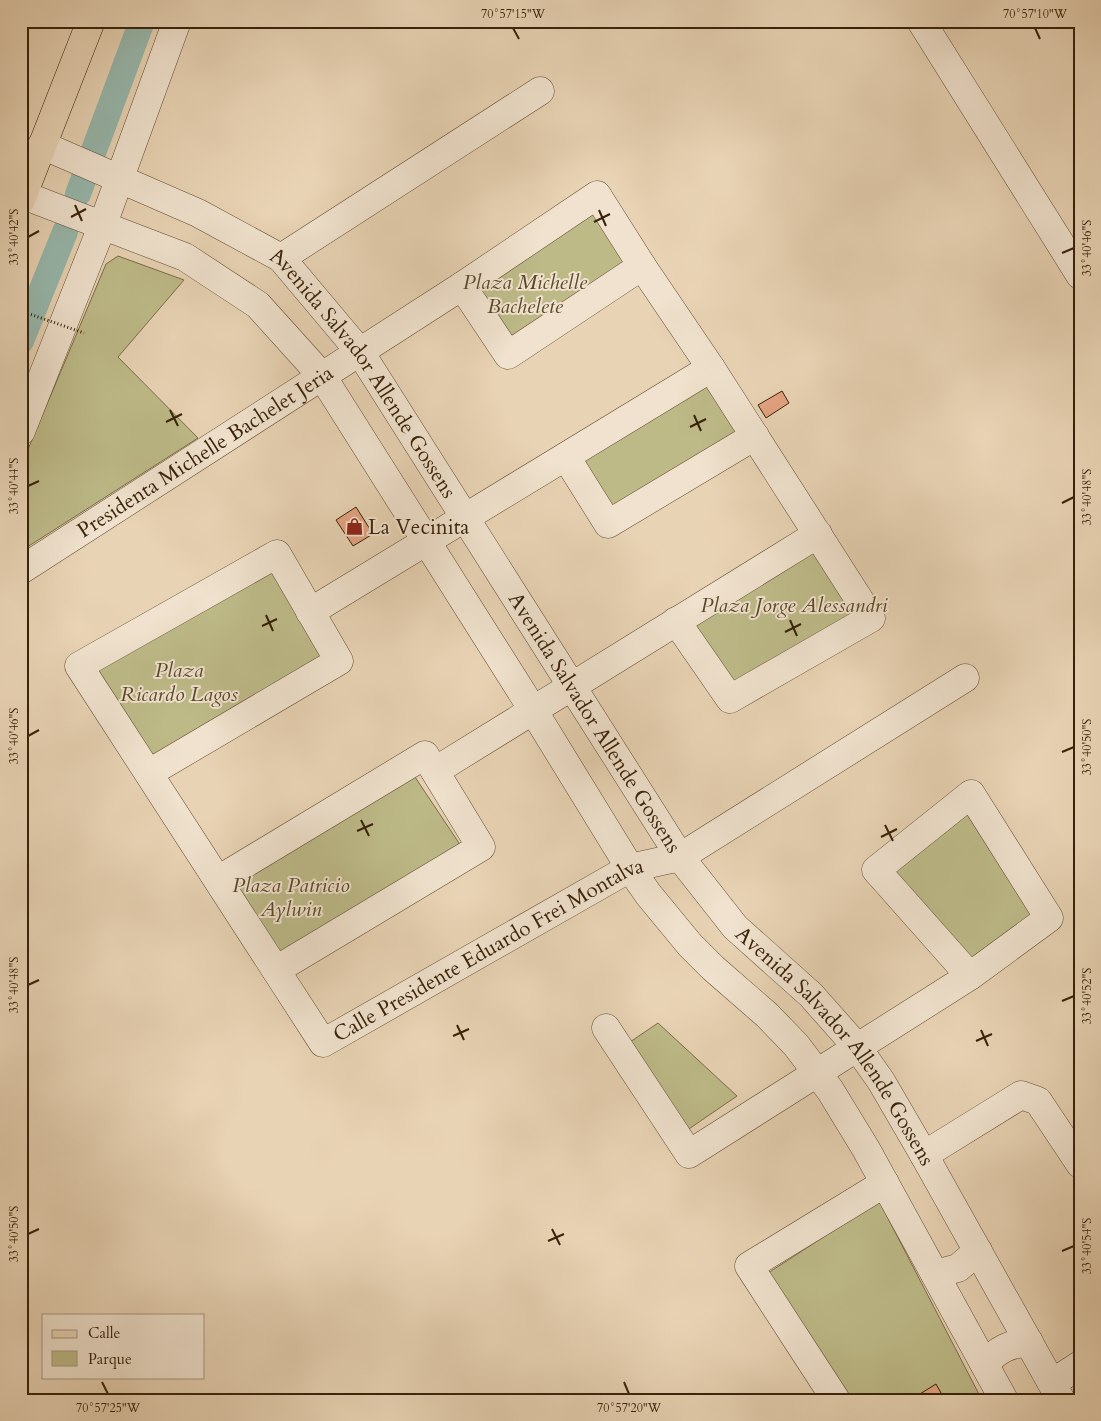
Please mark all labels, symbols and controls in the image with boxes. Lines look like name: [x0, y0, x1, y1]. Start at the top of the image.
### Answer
text: 70°57'15"W: [481, 6, 546, 22]
text: 70°57'10"W: [1003, 6, 1068, 22]
text: 33°40'42"S: [6, 209, 22, 265]
text: 33°40'46"S: [1079, 220, 1095, 276]
street label: Avenida Salvador Allende Gossens: [265, 241, 463, 504]
park label: Plaza Michelle Bachelete: [463, 268, 588, 321]
street label: Presidenta Michelle Bachelet Jeria: [72, 359, 339, 545]
text: 33°40'44"S: [6, 458, 22, 514]
text: 33°40'48"S: [1079, 469, 1095, 525]
place label: La Vecinita: [368, 513, 469, 542]
shop icon: La Vecinita: [344, 517, 364, 537]
street label: Avenida Salvador Allende Gossens: [501, 587, 688, 859]
park label: Plaza Jorge Alessandri: [700, 591, 888, 620]
park label: Plaza Ricardo Lagos: [120, 656, 238, 709]
text: 33°40'46"S: [6, 708, 22, 764]
text: 33°40'50"S: [1079, 719, 1095, 775]
street label: Calle Presidente Eduardo Frei Montalva: [328, 851, 646, 1049]
park label: Plaza Patricio Aylwin: [232, 871, 350, 924]
street label: Avenida Salvador Allende Gossens: [729, 920, 941, 1171]
text: 33°40'48"S: [6, 957, 22, 1013]
text: 33°40'52"S: [1079, 968, 1095, 1024]
text: 33°40'50"S: [6, 1206, 22, 1262]
text: 33°40'54"S: [1079, 1218, 1095, 1274]
legend: [42, 1314, 205, 1378]
text: Calle: [88, 1323, 121, 1343]
text: Parque: [88, 1349, 132, 1369]
text: 70°57'25"W: [76, 1400, 141, 1416]
text: 70°57'20"W: [597, 1400, 662, 1416]

